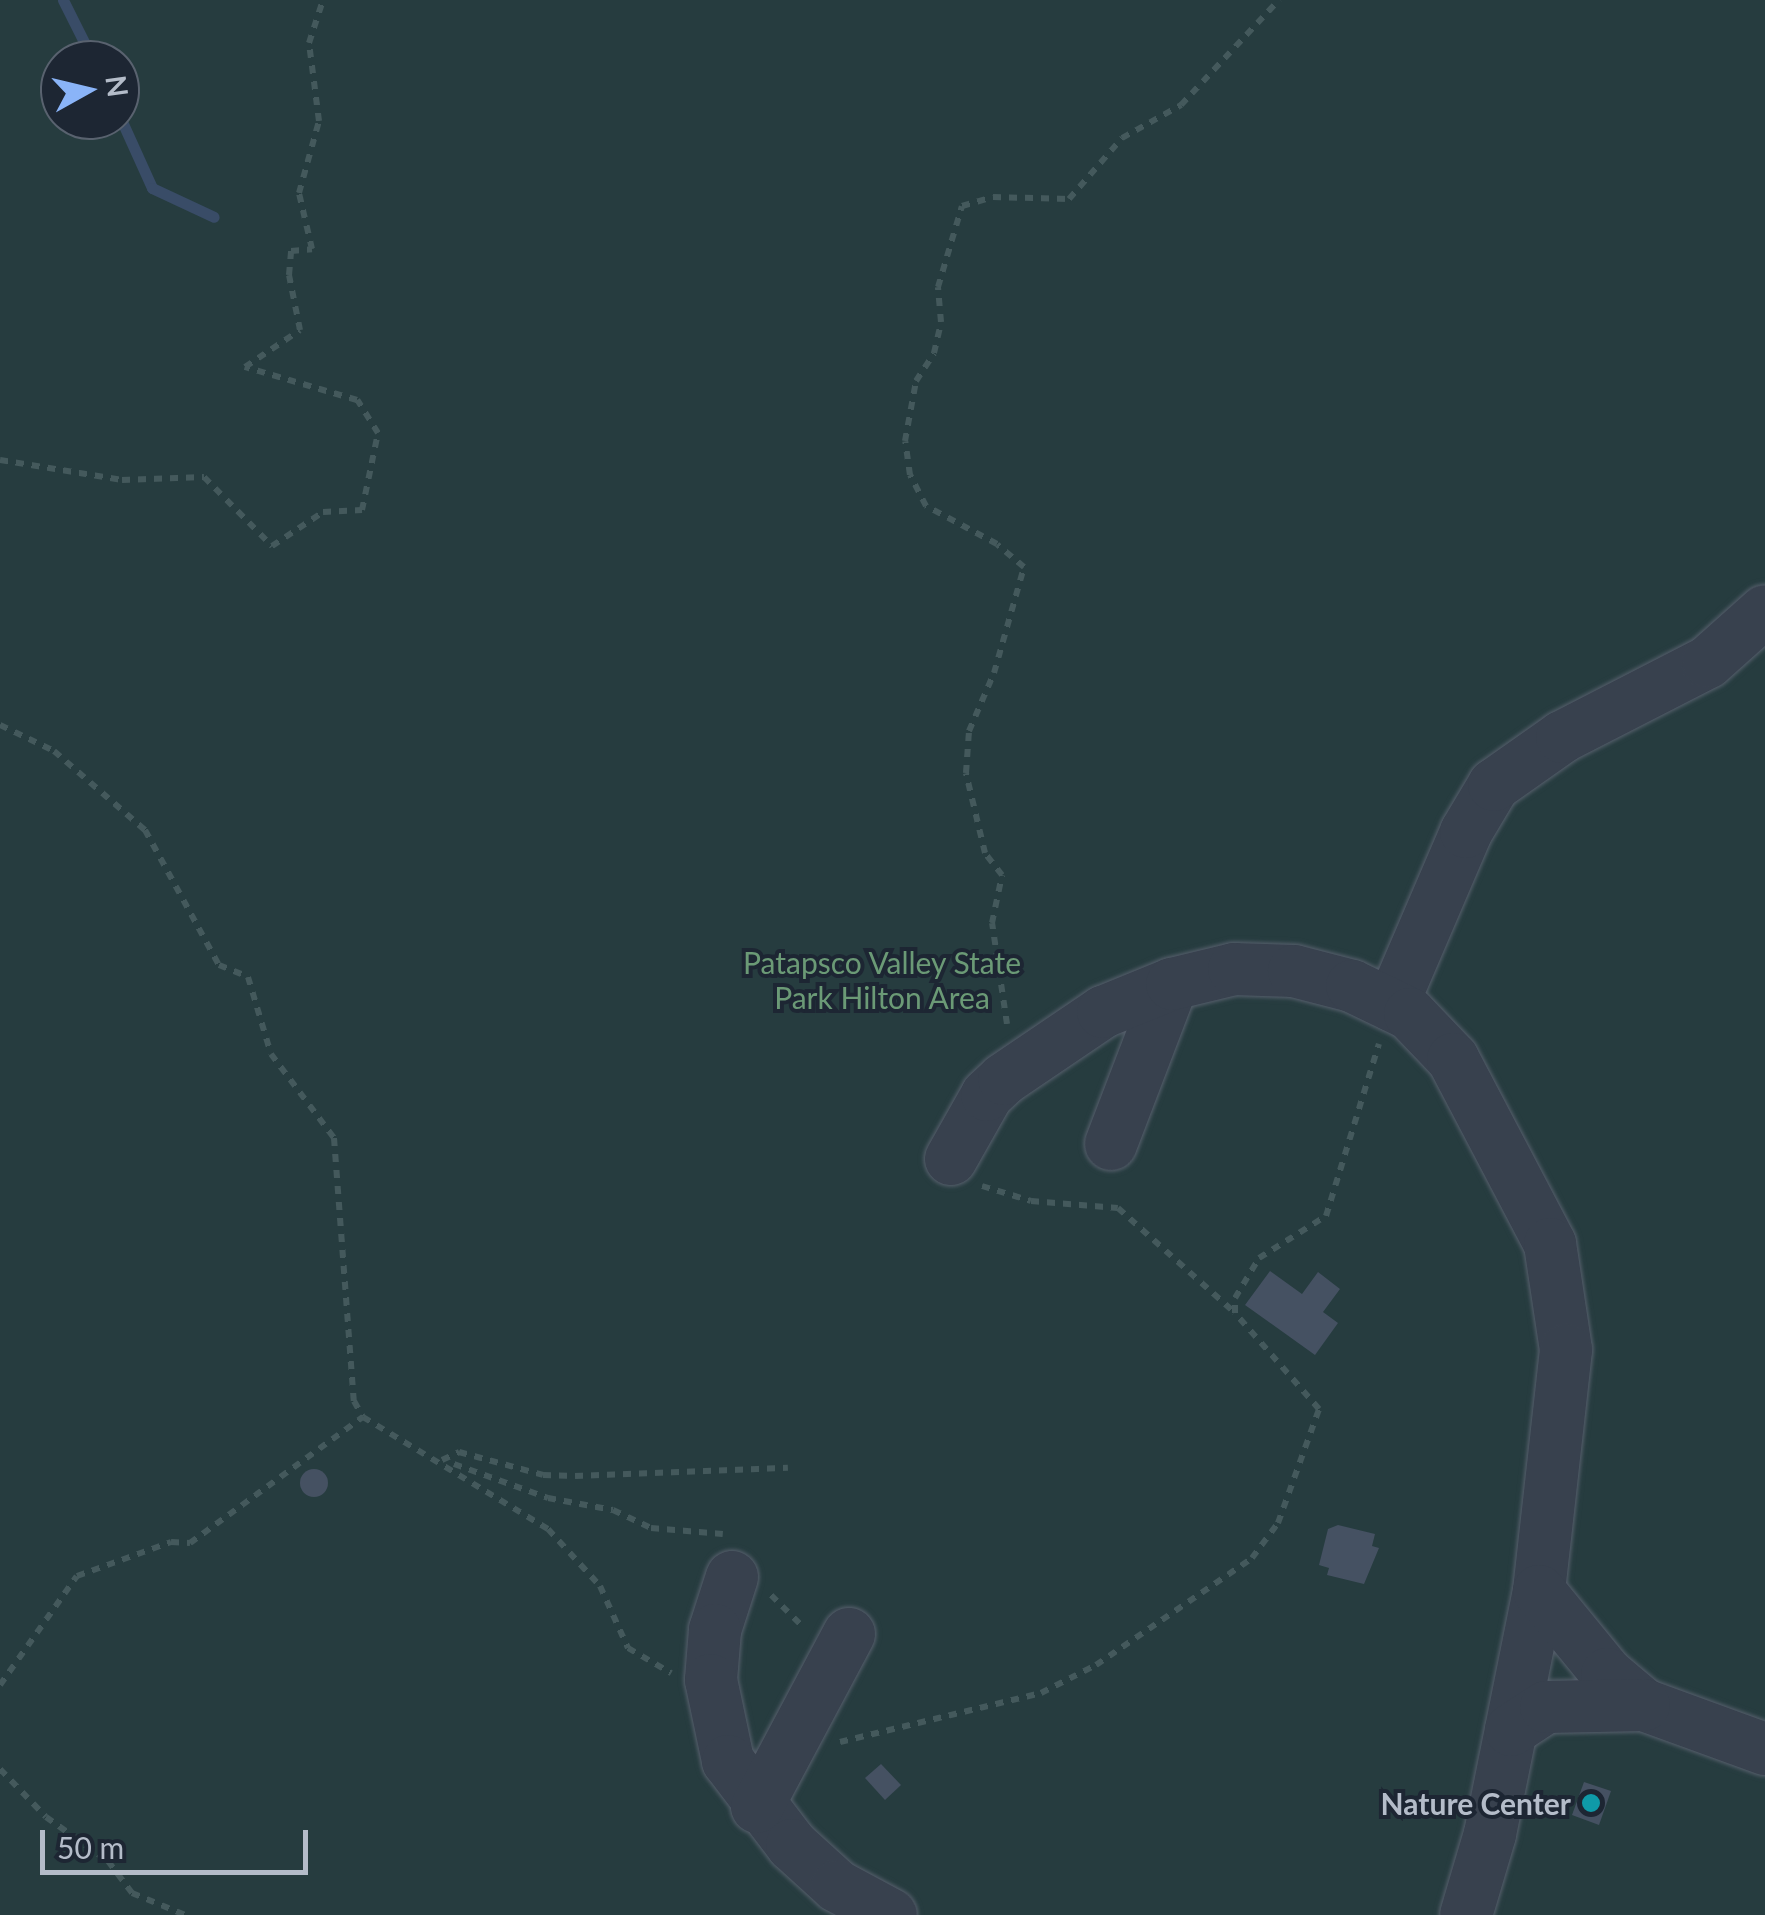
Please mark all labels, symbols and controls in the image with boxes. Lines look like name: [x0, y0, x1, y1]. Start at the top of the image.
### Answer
north arrow: [40, 40, 140, 140]
text: N: [99, 73, 136, 99]
park label: Patapsco Valley State Park Hilton Area: [742, 944, 1022, 1014]
place label: Nature Center: [1381, 1785, 1571, 1821]
marker: Nature Center: [1580, 1792, 1602, 1814]
scale bar: [45, 1810, 312, 1872]
text: 50 m: [57, 1829, 124, 1865]

